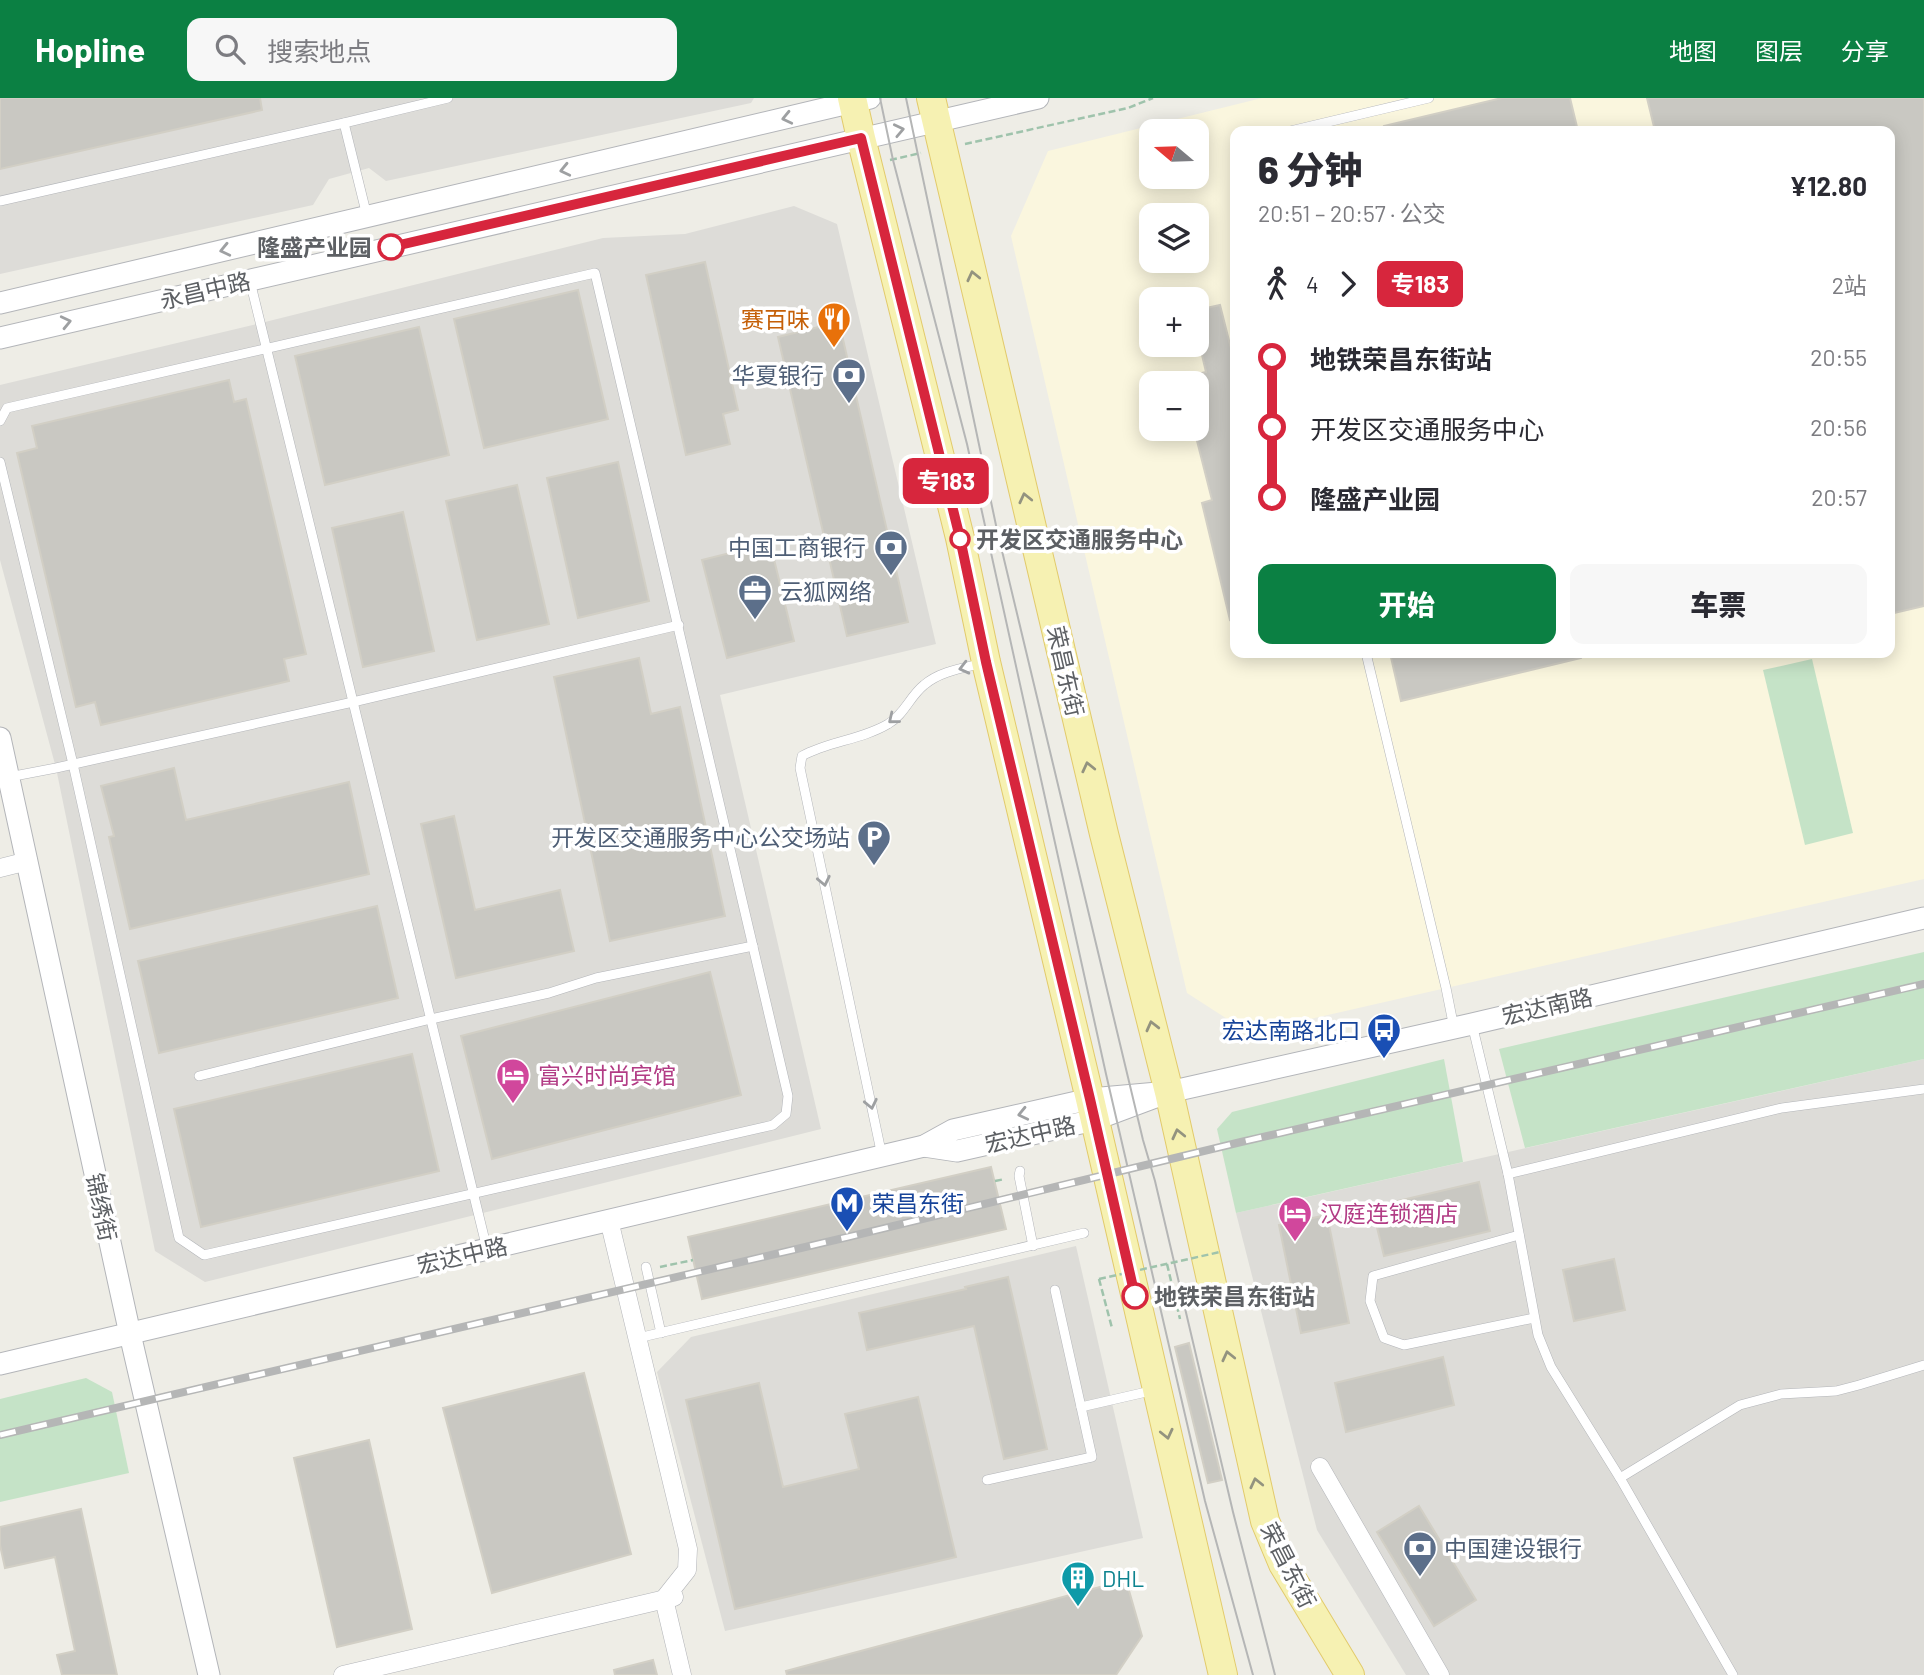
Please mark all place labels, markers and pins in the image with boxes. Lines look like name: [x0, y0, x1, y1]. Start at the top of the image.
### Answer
place label: 隆盛产业园: [257, 233, 372, 261]
marker: 隆盛产业园: [378, 234, 404, 260]
restaurant icon: 赛百味: [815, 300, 853, 349]
place label: 赛百味: [741, 305, 810, 333]
bank icon: 华夏银行: [830, 356, 868, 405]
place label: 华夏银行: [732, 361, 824, 389]
place label: 开发区交通服务中心: [976, 525, 1183, 553]
bank icon: 中国工商银行: [872, 528, 910, 577]
marker: 开发区交通服务中心: [950, 529, 970, 549]
place label: 中国工商银行: [728, 533, 866, 561]
office icon: 云狐网络: [736, 572, 774, 621]
place label: 云狐网络: [780, 577, 872, 605]
parking icon: 开发区交通服务中心公交场站: [855, 818, 893, 867]
place label: 开发区交通服务中心公交场站: [551, 823, 850, 851]
bus stop icon: 宏达南路北口: [1365, 1011, 1403, 1060]
place label: 宏达南路北口: [1222, 1016, 1360, 1044]
hotel icon: 富兴时尚宾馆: [494, 1056, 532, 1105]
place label: 富兴时尚宾馆: [538, 1061, 676, 1089]
metro station icon: 荣昌东街: [828, 1184, 866, 1233]
place label: 荣昌东街: [872, 1189, 964, 1217]
hotel icon: 汉庭连锁酒店: [1276, 1194, 1314, 1243]
place label: 汉庭连锁酒店: [1320, 1199, 1458, 1227]
place label: 地铁荣昌东街站: [1154, 1282, 1315, 1310]
marker: 地铁荣昌东街站: [1122, 1283, 1148, 1309]
bank icon: 中国建设银行: [1401, 1529, 1439, 1578]
place label: 中国建设银行: [1444, 1534, 1582, 1562]
building icon: DHL: [1059, 1559, 1097, 1608]
place label: DHL: [1102, 1564, 1144, 1592]

